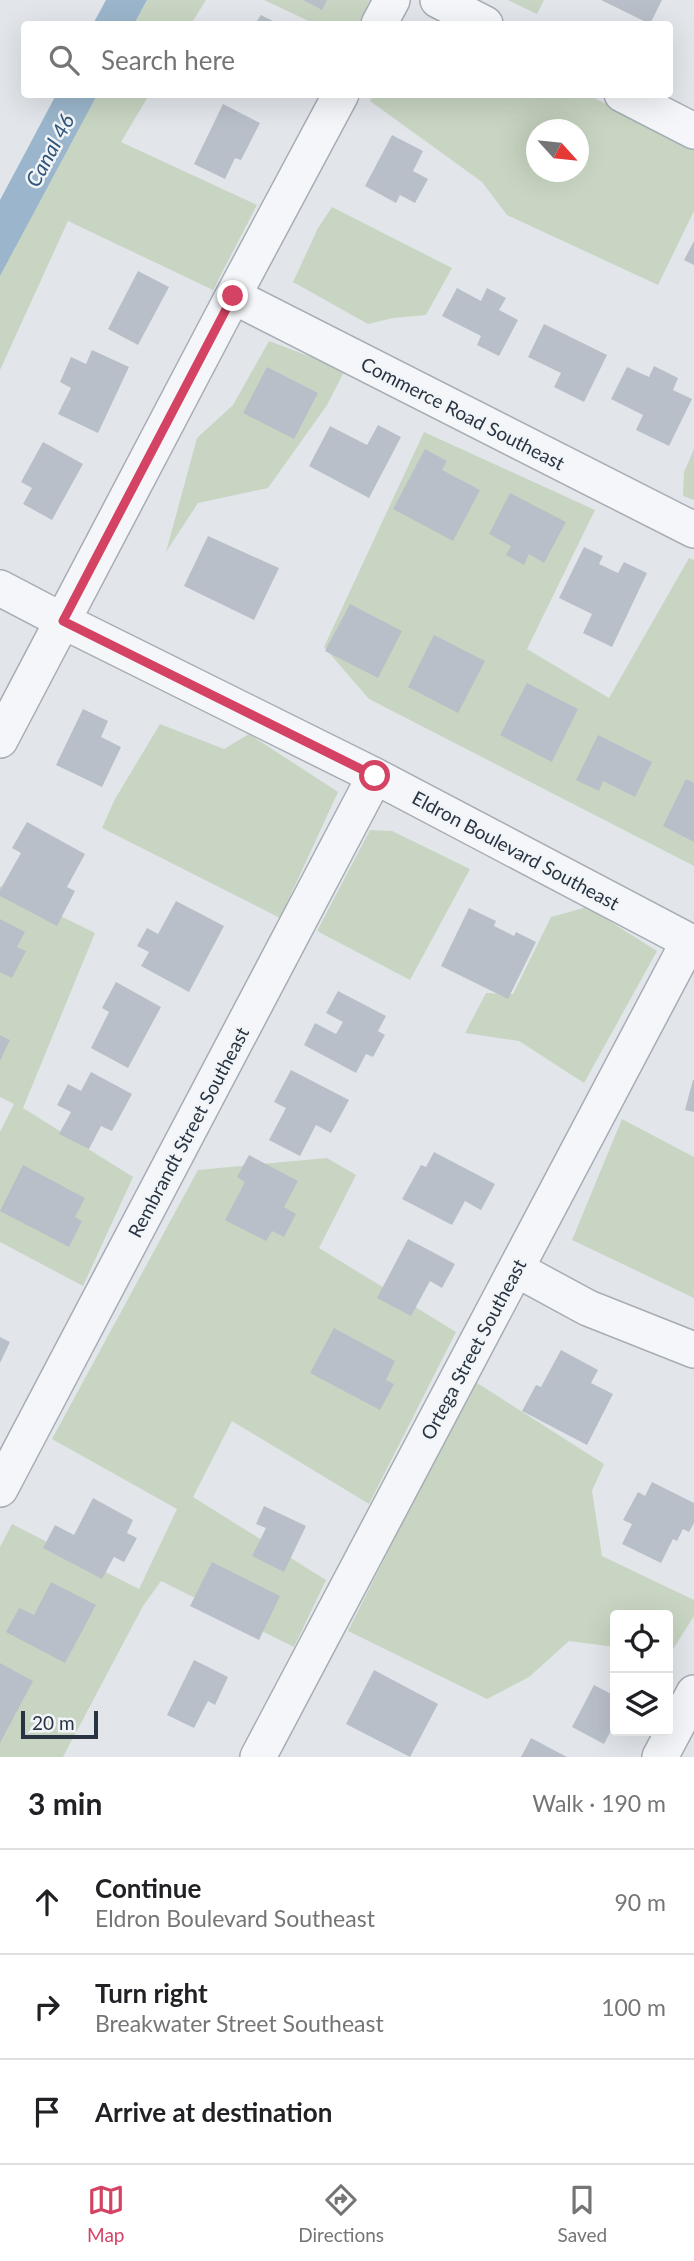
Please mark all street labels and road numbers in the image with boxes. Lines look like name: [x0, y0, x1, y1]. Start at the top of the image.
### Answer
street label: Commerce Road Southeast: [357, 352, 569, 475]
street label: Eldron Boulevard Southeast: [409, 786, 624, 915]
street label: Rembrandt Street Southeast: [123, 1023, 253, 1241]
street label: Ortega Street Southeast: [416, 1255, 531, 1443]

